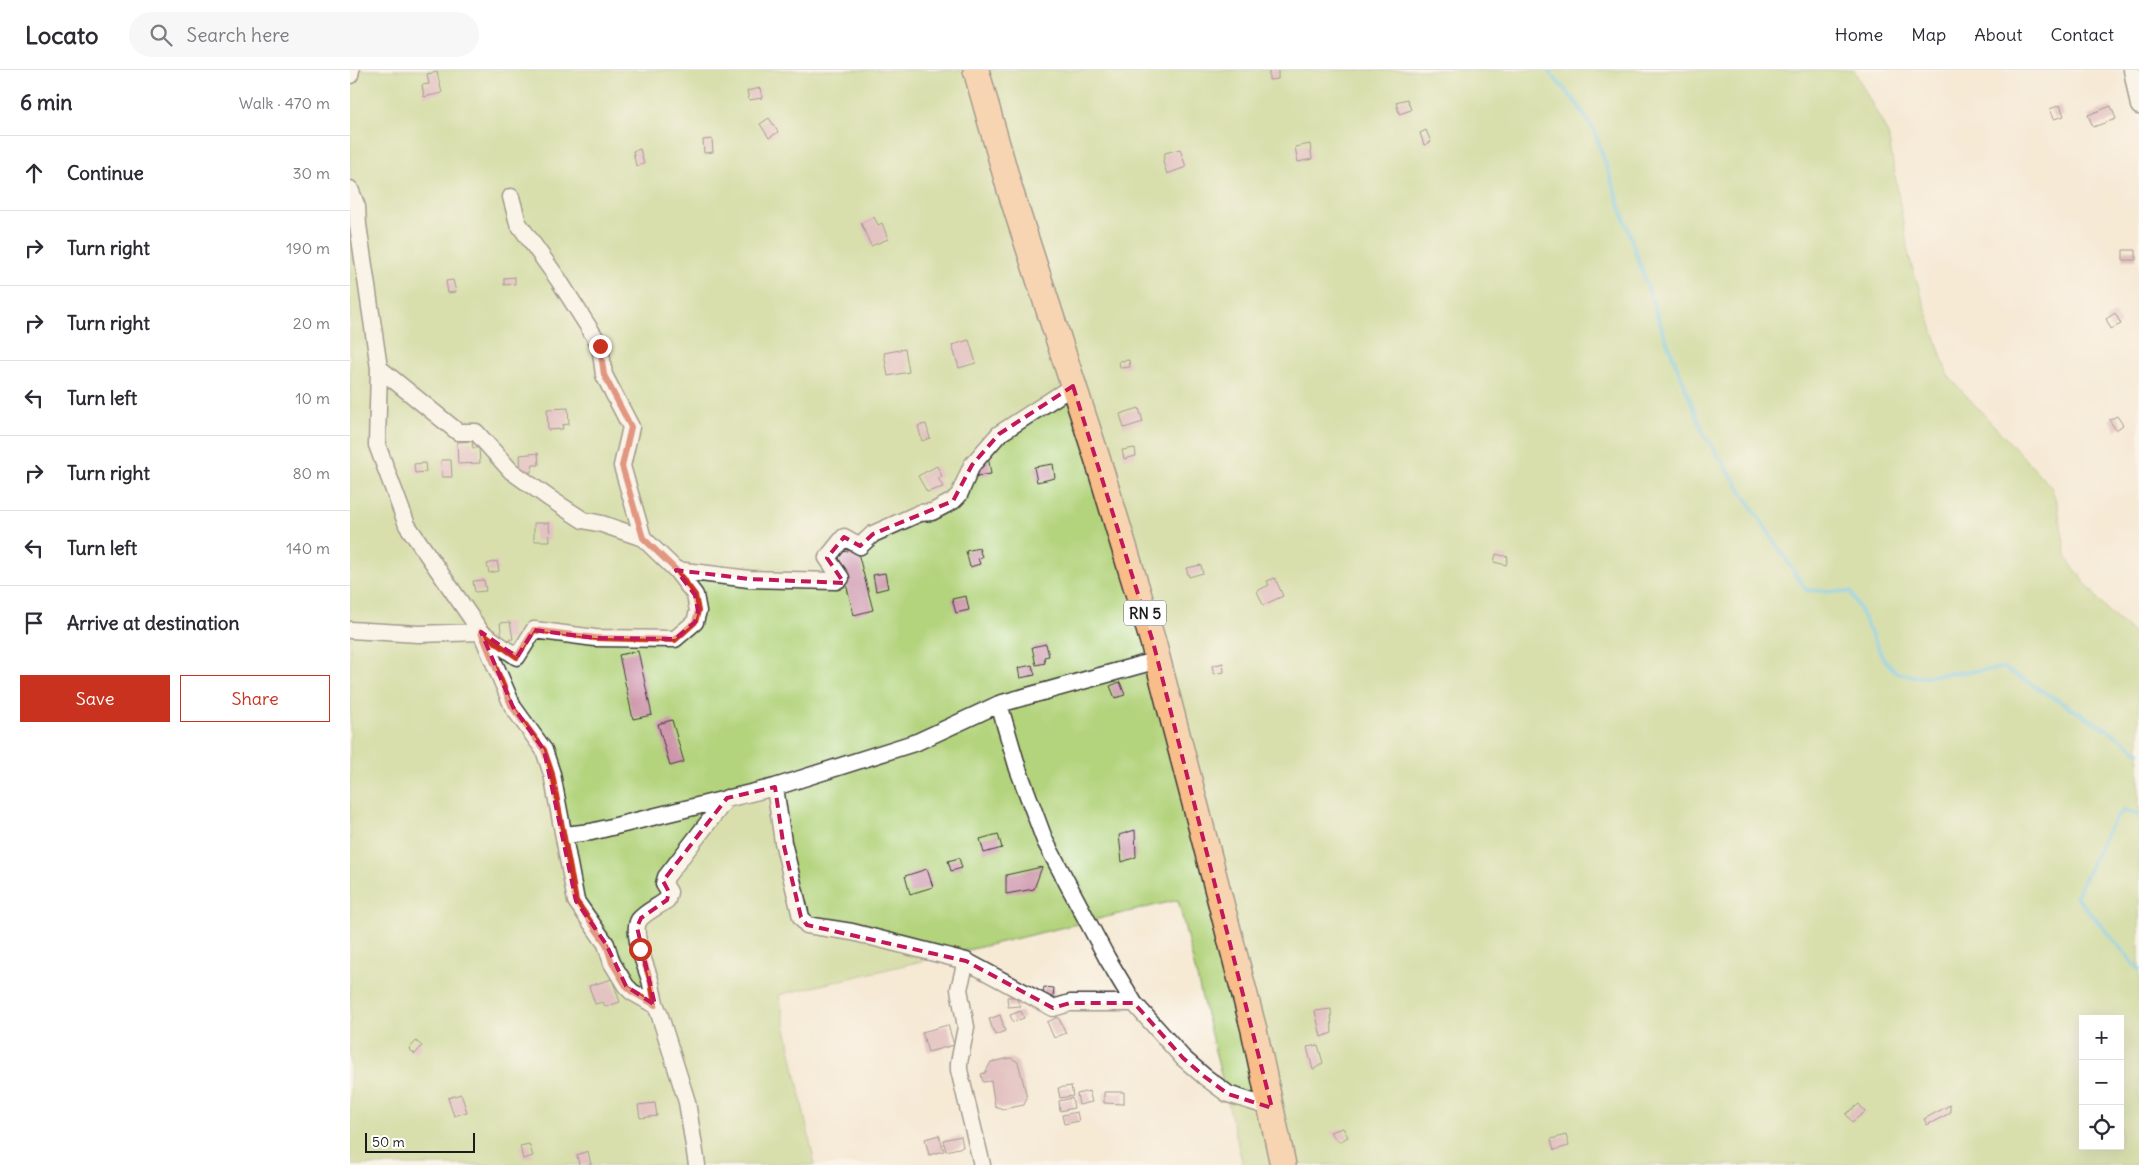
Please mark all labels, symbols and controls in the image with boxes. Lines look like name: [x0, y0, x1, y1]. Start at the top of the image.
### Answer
search box: [129, 12, 479, 57]
text: Locato: [25, 20, 99, 50]
icon: search: [147, 21, 175, 49]
text: Search here: [187, 23, 290, 47]
text: Home: [1835, 23, 1883, 46]
text: Map: [1911, 23, 1946, 46]
text: About: [1974, 23, 2022, 46]
text: Contact: [2050, 23, 2114, 46]
text: 6 min: [20, 89, 72, 116]
text: Walk · 470 m: [239, 93, 330, 113]
icon: ahead: [20, 159, 48, 187]
text: Continue: [67, 161, 144, 185]
text: 30 m: [293, 163, 330, 183]
icon: right: [20, 234, 48, 262]
text: Turn right: [67, 236, 150, 260]
text: 190 m: [286, 238, 330, 258]
icon: right: [20, 309, 48, 337]
text: Turn right: [67, 311, 150, 335]
text: 20 m: [293, 313, 330, 333]
route end: [589, 335, 612, 358]
icon: left: [20, 384, 48, 412]
text: Turn left: [67, 386, 137, 410]
text: 10 m: [295, 388, 330, 408]
icon: right: [20, 459, 48, 487]
text: Turn right: [67, 461, 150, 485]
text: 80 m: [292, 463, 330, 483]
icon: left: [20, 534, 48, 562]
text: Turn left: [67, 536, 137, 560]
text: 140 m: [286, 538, 330, 558]
road number: RN 5: [1124, 600, 1166, 626]
icon: arrive: [20, 609, 48, 637]
text: Arrive at destination: [67, 611, 240, 635]
button: Save: [20, 675, 170, 722]
button: Share: [180, 675, 330, 722]
route start: [629, 938, 652, 961]
map controls: [2079, 1015, 2124, 1150]
button: +: [2079, 1015, 2124, 1060]
button: −: [2079, 1060, 2124, 1105]
button: locate: [2079, 1105, 2124, 1150]
scale bar: [365, 1130, 475, 1153]
text: 50 m: [372, 1133, 405, 1151]

